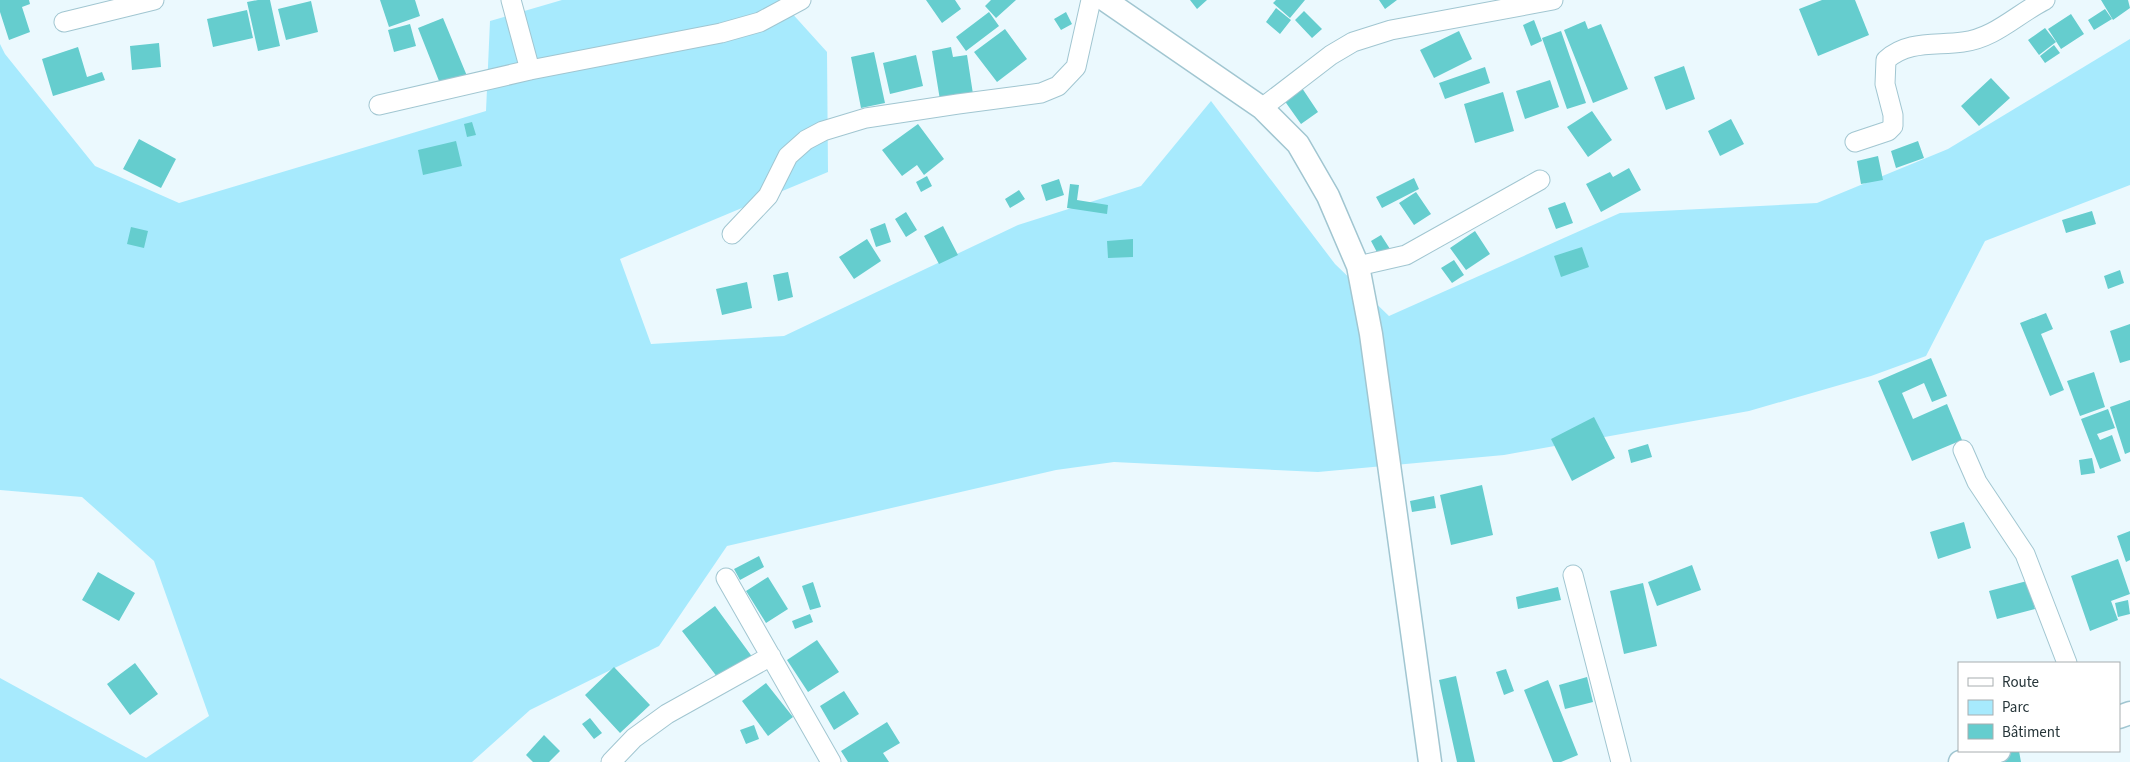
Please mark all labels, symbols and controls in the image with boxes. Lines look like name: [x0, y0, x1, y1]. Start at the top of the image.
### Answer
legend: [1958, 662, 2120, 752]
text: Route: [2002, 672, 2039, 693]
text: Parc: [2002, 697, 2029, 718]
text: Bâtiment: [2002, 722, 2060, 743]

